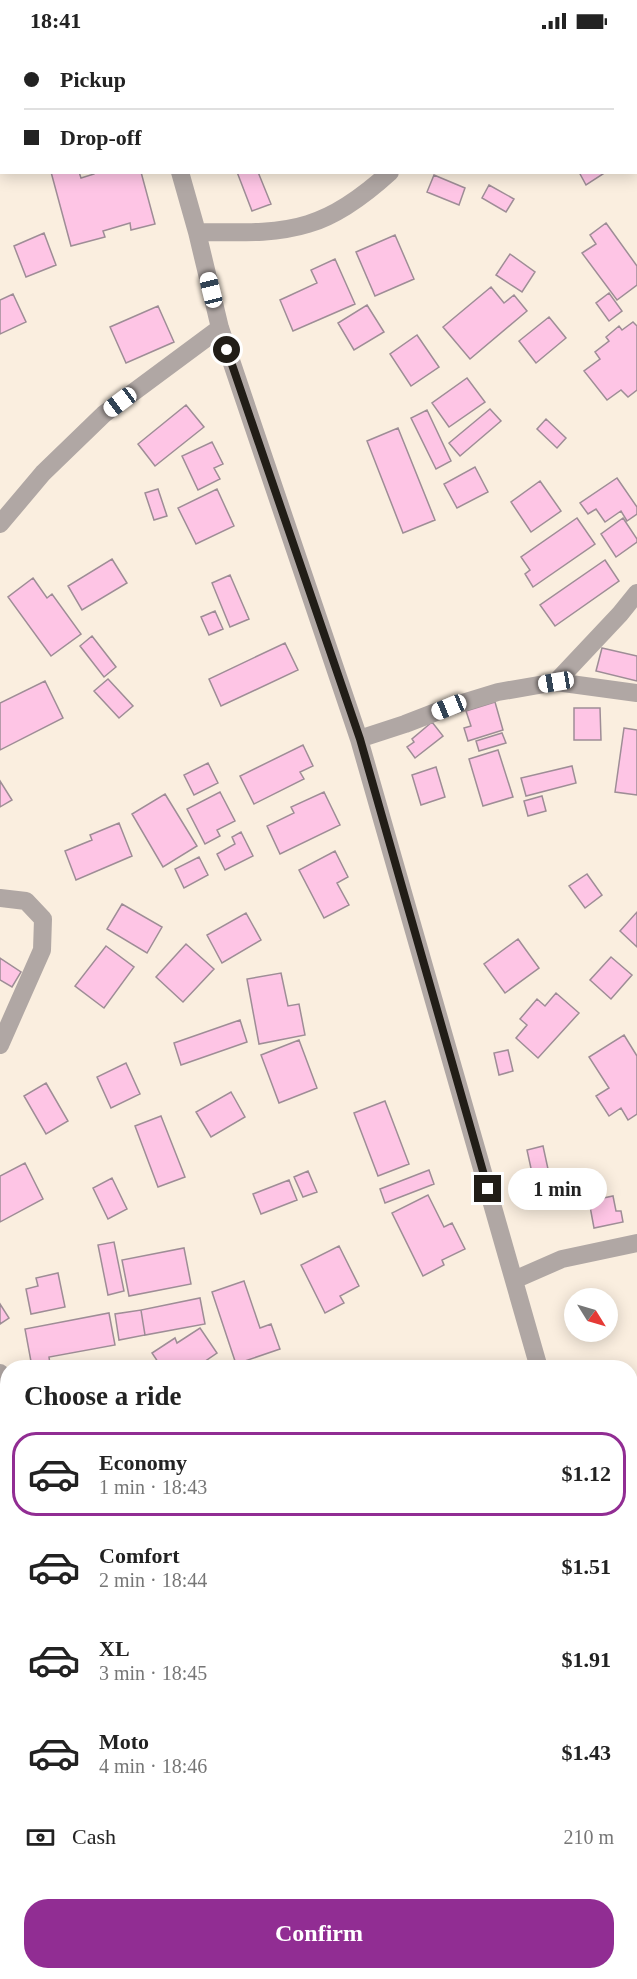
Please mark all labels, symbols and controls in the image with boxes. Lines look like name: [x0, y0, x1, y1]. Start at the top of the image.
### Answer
text: 18:41: [30, 8, 81, 33]
text: Pickup: [60, 67, 126, 92]
text: Drop-off: [60, 125, 141, 150]
car: [198, 270, 224, 310]
route start: [213, 336, 240, 363]
car: [100, 384, 140, 420]
car: [537, 670, 575, 694]
car: [429, 692, 469, 722]
callout: 1 min: [509, 1168, 608, 1210]
route end: [474, 1175, 501, 1202]
text: 1 min: [533, 1178, 582, 1200]
north arrow: [564, 1288, 618, 1342]
map controls: [564, 1288, 618, 1342]
text: Choose a ride: [24, 1381, 182, 1411]
icon: car: [27, 1447, 81, 1501]
text: Economy: [99, 1450, 187, 1475]
text: $1.12: [562, 1461, 611, 1486]
text: 1 min · 18:43: [99, 1476, 207, 1498]
icon: car: [27, 1540, 81, 1594]
text: Comfort: [99, 1543, 180, 1568]
text: $1.51: [562, 1554, 611, 1579]
text: 2 min · 18:44: [99, 1569, 207, 1591]
icon: car: [27, 1633, 81, 1687]
text: XL: [99, 1636, 130, 1661]
text: $1.91: [562, 1647, 611, 1672]
text: 3 min · 18:45: [99, 1662, 207, 1684]
icon: car: [27, 1726, 81, 1780]
text: Moto: [99, 1729, 149, 1754]
text: $1.43: [562, 1740, 611, 1765]
text: 4 min · 18:46: [99, 1755, 207, 1777]
icon: cash: [24, 1821, 57, 1854]
text: Cash: [72, 1824, 116, 1849]
text: 210 m: [563, 1826, 614, 1848]
button: Confirm: [24, 1899, 614, 1968]

